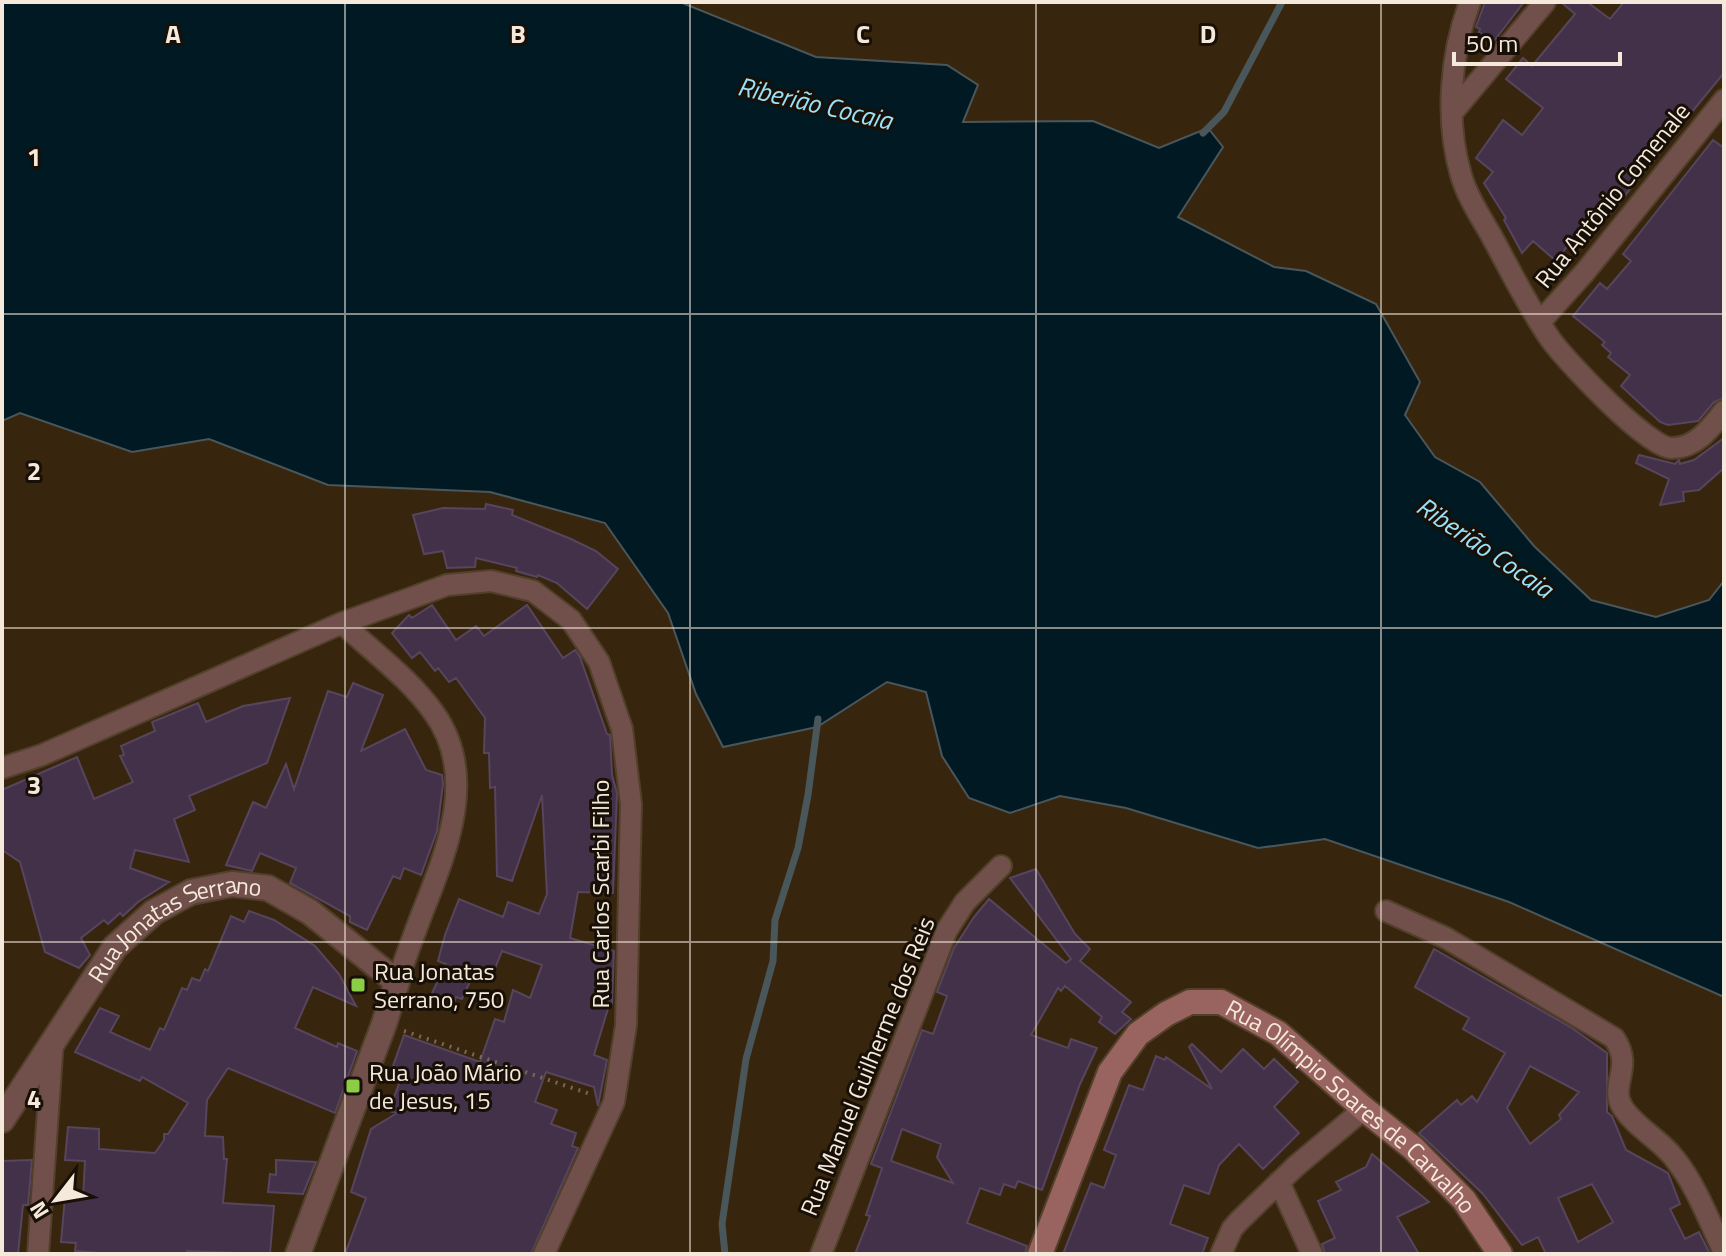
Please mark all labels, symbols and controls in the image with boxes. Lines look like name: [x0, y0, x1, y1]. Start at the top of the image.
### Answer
text: A: [165, 14, 181, 53]
text: B: [510, 14, 526, 53]
text: C: [856, 14, 870, 53]
text: D: [1200, 14, 1216, 53]
scale bar: [1454, 16, 1620, 66]
text: 50 m: [1466, 25, 1518, 61]
water label: Riberião Cocaia: [734, 66, 898, 140]
street label: Rua Antônio Comenale: [1526, 95, 1698, 295]
text: 1: [27, 137, 41, 176]
text: 2: [27, 451, 41, 490]
water label: Riberião Cocaia: [1409, 487, 1563, 608]
text: 3: [27, 765, 41, 804]
street label: Rua Carlos Scarbi Filho: [582, 780, 618, 1008]
street label: Rua Jonatas Serrano: [78, 866, 264, 990]
street label: Rua Manuel Guilherme dos Reis: [790, 911, 944, 1221]
place label: Rua Jonatas Serrano, 750: [374, 953, 504, 1017]
marker: Rua Jonatas Serrano, 750: [349, 976, 367, 994]
street label: Rua Olímpio Soares de Carvalho: [1219, 990, 1486, 1220]
place label: Rua João Mário de Jesus, 15: [369, 1054, 522, 1118]
marker: Rua João Mário de Jesus, 15: [344, 1077, 362, 1095]
text: 4: [27, 1079, 41, 1118]
north arrow: [16, 1160, 96, 1240]
text: N: [20, 1195, 57, 1226]

